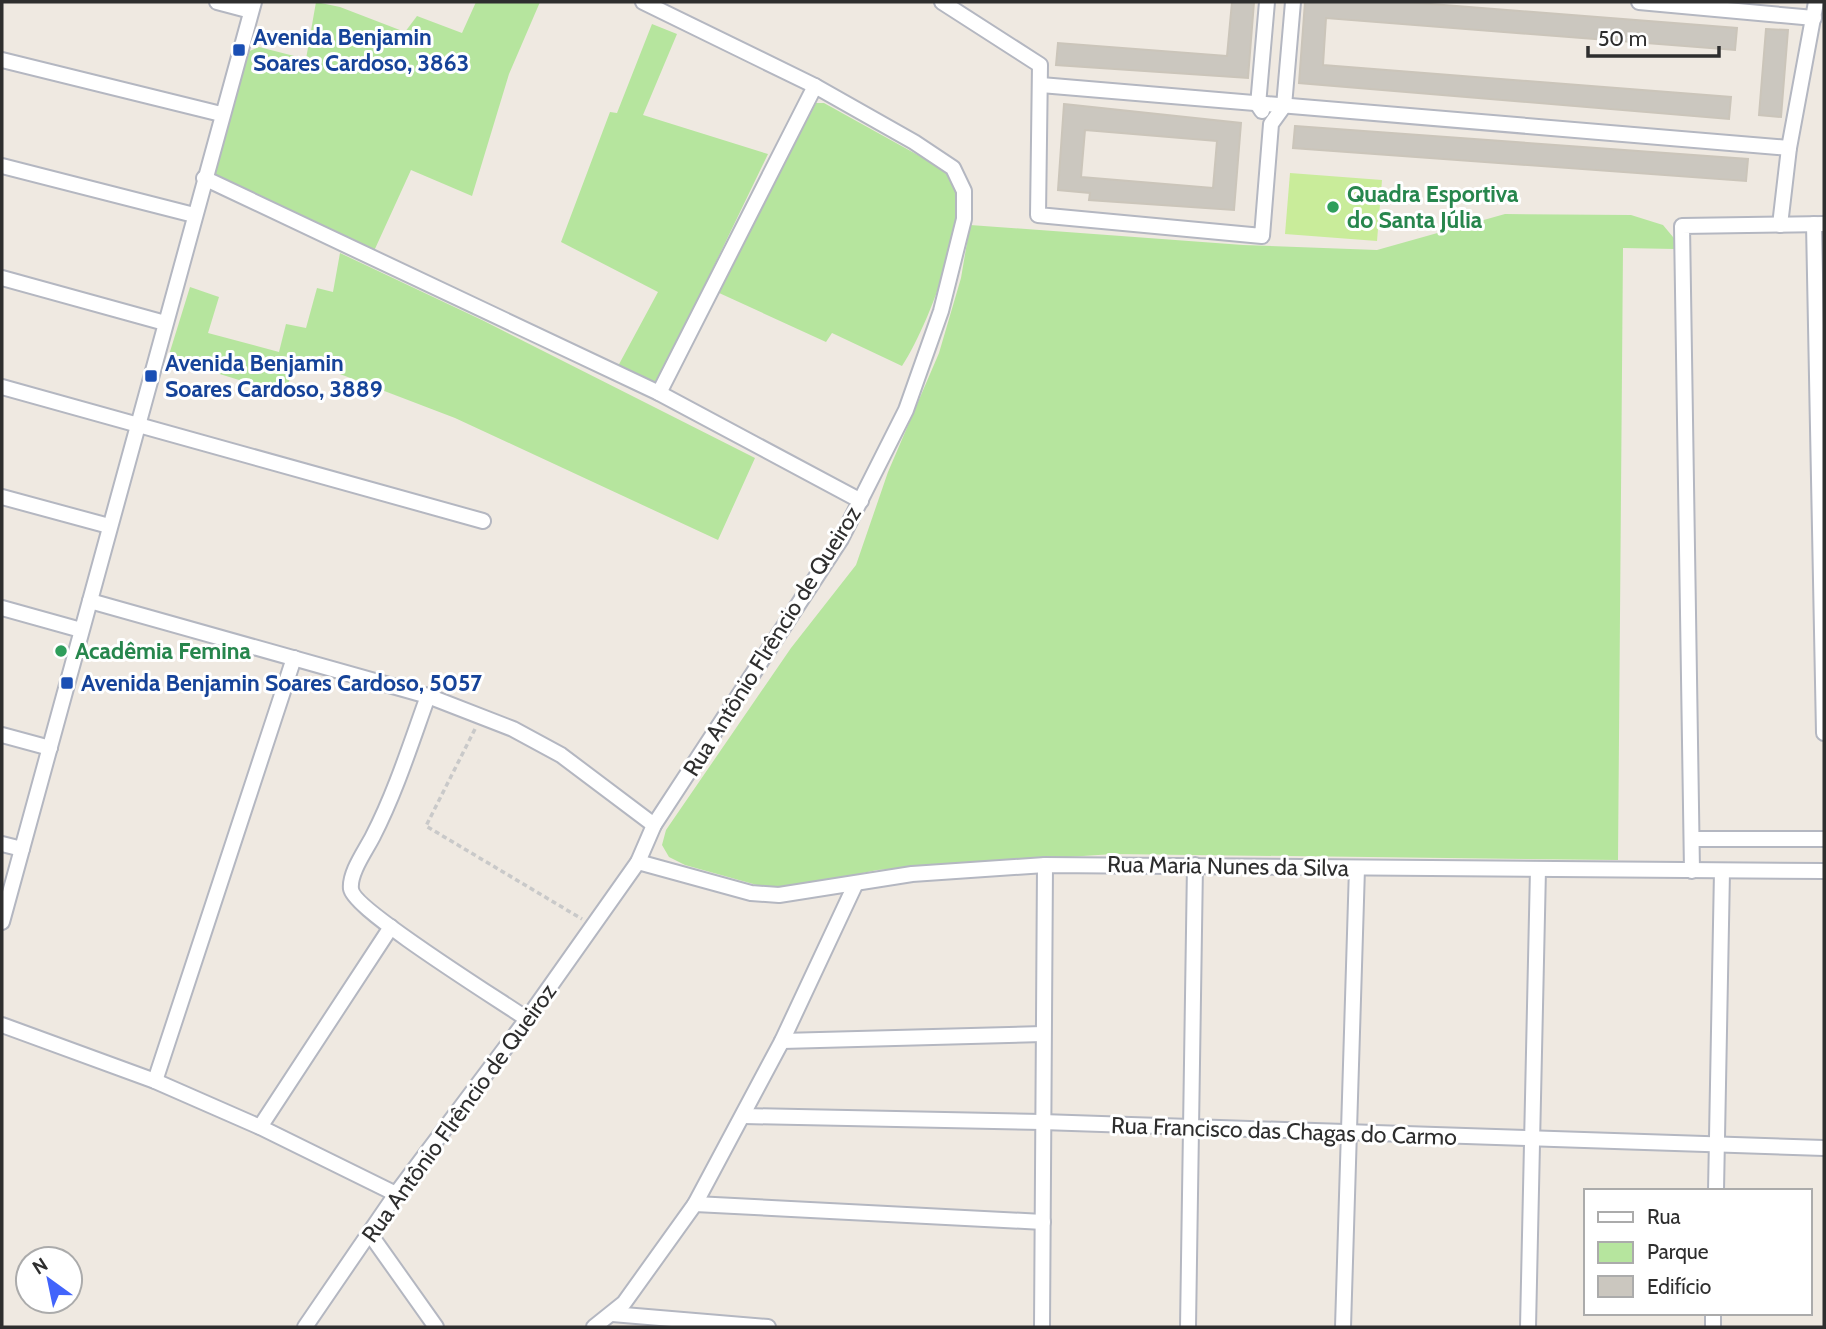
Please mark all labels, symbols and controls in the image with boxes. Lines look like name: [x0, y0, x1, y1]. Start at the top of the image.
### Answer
scale bar: [1588, 14, 1719, 58]
place label: Avenida Benjamin Soares Cardoso, 3863: [253, 23, 469, 77]
text: 50 m: [1598, 26, 1647, 51]
marker: Avenida Benjamin Soares Cardoso, 3863: [231, 42, 247, 58]
place label: Quadra Esportiva do Santa Júlia: [1347, 180, 1519, 234]
marker: Quadra Esportiva do Santa Júlia: [1325, 199, 1341, 215]
place label: Avenida Benjamin Soares Cardoso, 3889: [165, 349, 383, 403]
marker: Avenida Benjamin Soares Cardoso, 3889: [143, 368, 159, 384]
street label: Rua Antônio Flrêncio de Queiroz: [677, 501, 867, 781]
place label: Acadêmia Femina: [75, 637, 251, 665]
marker: Acadêmia Femina: [53, 643, 69, 659]
place label: Avenida Benjamin Soares Cardoso, 5057: [81, 669, 482, 697]
marker: Avenida Benjamin Soares Cardoso, 5057: [59, 675, 75, 691]
street label: Rua Maria Nunes da Silva: [1107, 850, 1349, 882]
street label: Rua Antônio Flrêncio de Queiroz: [356, 978, 562, 1248]
street label: Rua Francisco das Chagas do Carmo: [1111, 1111, 1457, 1151]
legend: [1584, 1189, 1812, 1315]
text: Rua: [1647, 1204, 1681, 1229]
text: Parque: [1647, 1239, 1709, 1264]
north arrow: [14, 1245, 84, 1315]
text: N: [28, 1253, 52, 1279]
text: Edifício: [1647, 1274, 1711, 1299]

